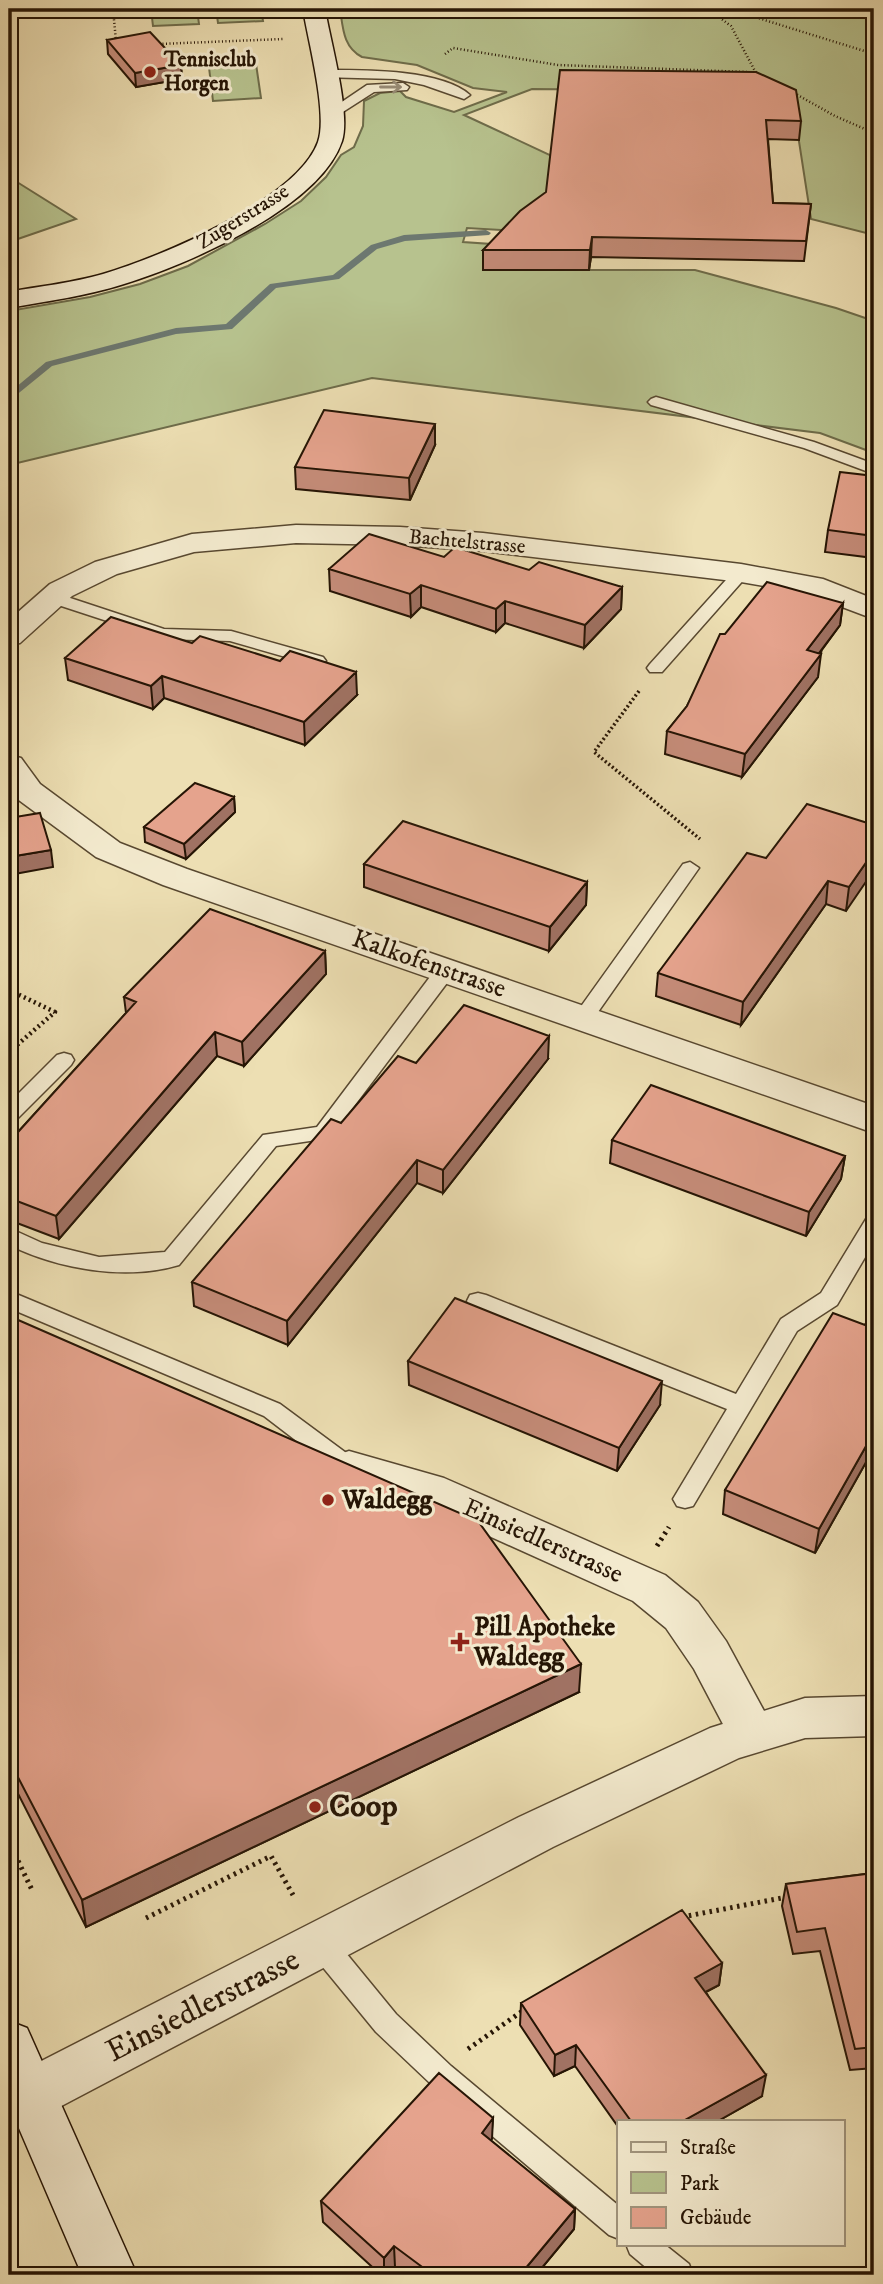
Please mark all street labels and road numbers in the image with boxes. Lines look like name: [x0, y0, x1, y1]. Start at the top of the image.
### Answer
street label: Zugerstrasse: [192, 178, 294, 255]
street label: Bachtelstrasse: [408, 524, 527, 560]
street label: Kalkofenstrasse: [348, 922, 510, 1006]
street label: Einsiedlerstrasse: [458, 1491, 628, 1591]
street label: Einsiedlerstrasse: [100, 1940, 306, 2072]

